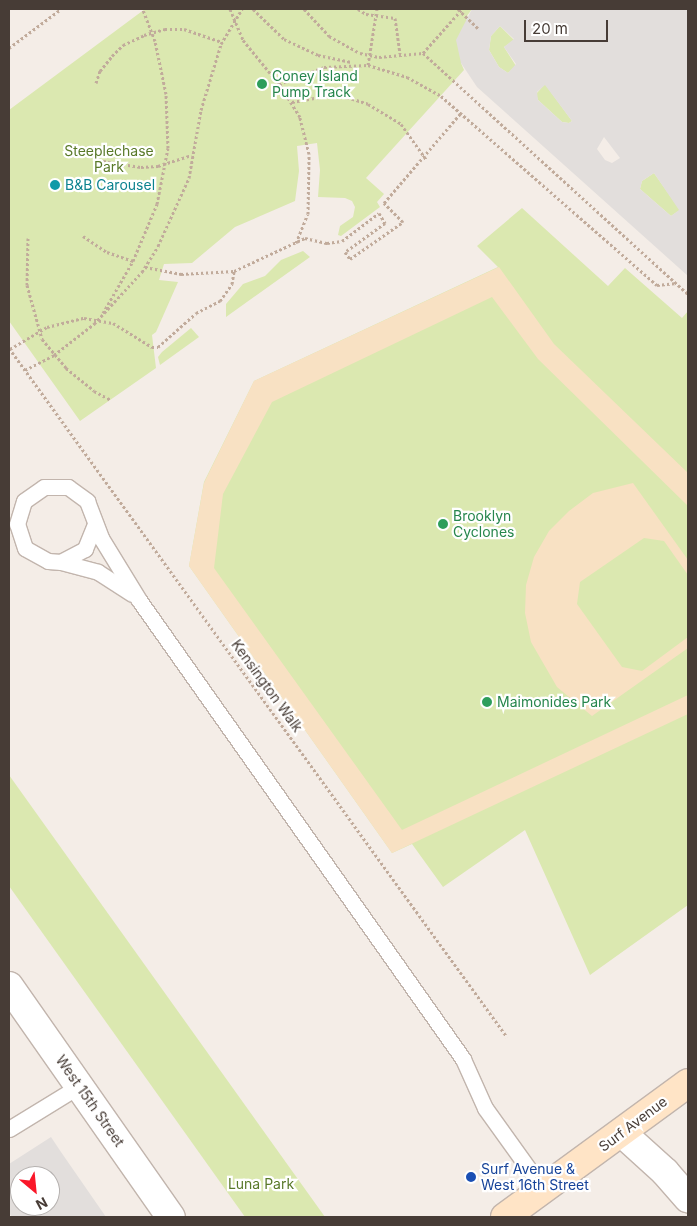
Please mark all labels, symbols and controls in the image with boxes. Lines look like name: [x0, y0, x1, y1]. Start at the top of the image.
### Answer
scale bar: [527, 10, 611, 42]
text: 20 m: [532, 19, 568, 38]
place label: Coney Island Pump Track: [272, 68, 358, 100]
marker: Coney Island Pump Track: [256, 78, 268, 90]
park label: Steeplechase Park: [64, 143, 154, 176]
place label: B&B Carousel: [65, 177, 155, 193]
marker: B&B Carousel: [49, 179, 61, 191]
place label: Brooklyn Cyclones: [453, 508, 514, 540]
marker: Brooklyn Cyclones: [437, 518, 449, 530]
street label: Kensington Walk: [228, 637, 306, 735]
place label: Maimonides Park: [497, 694, 611, 710]
marker: Maimonides Park: [481, 696, 493, 708]
street label: West 15th Street: [52, 1052, 128, 1150]
street label: Surf Avenue: [596, 1093, 670, 1155]
place label: Surf Avenue & West 16th Street: [481, 1161, 589, 1194]
north arrow: [10, 1166, 60, 1216]
marker: Surf Avenue & West 16th Street: [465, 1171, 477, 1183]
park label: Luna Park: [228, 1176, 294, 1192]
text: N: [33, 1194, 51, 1214]

